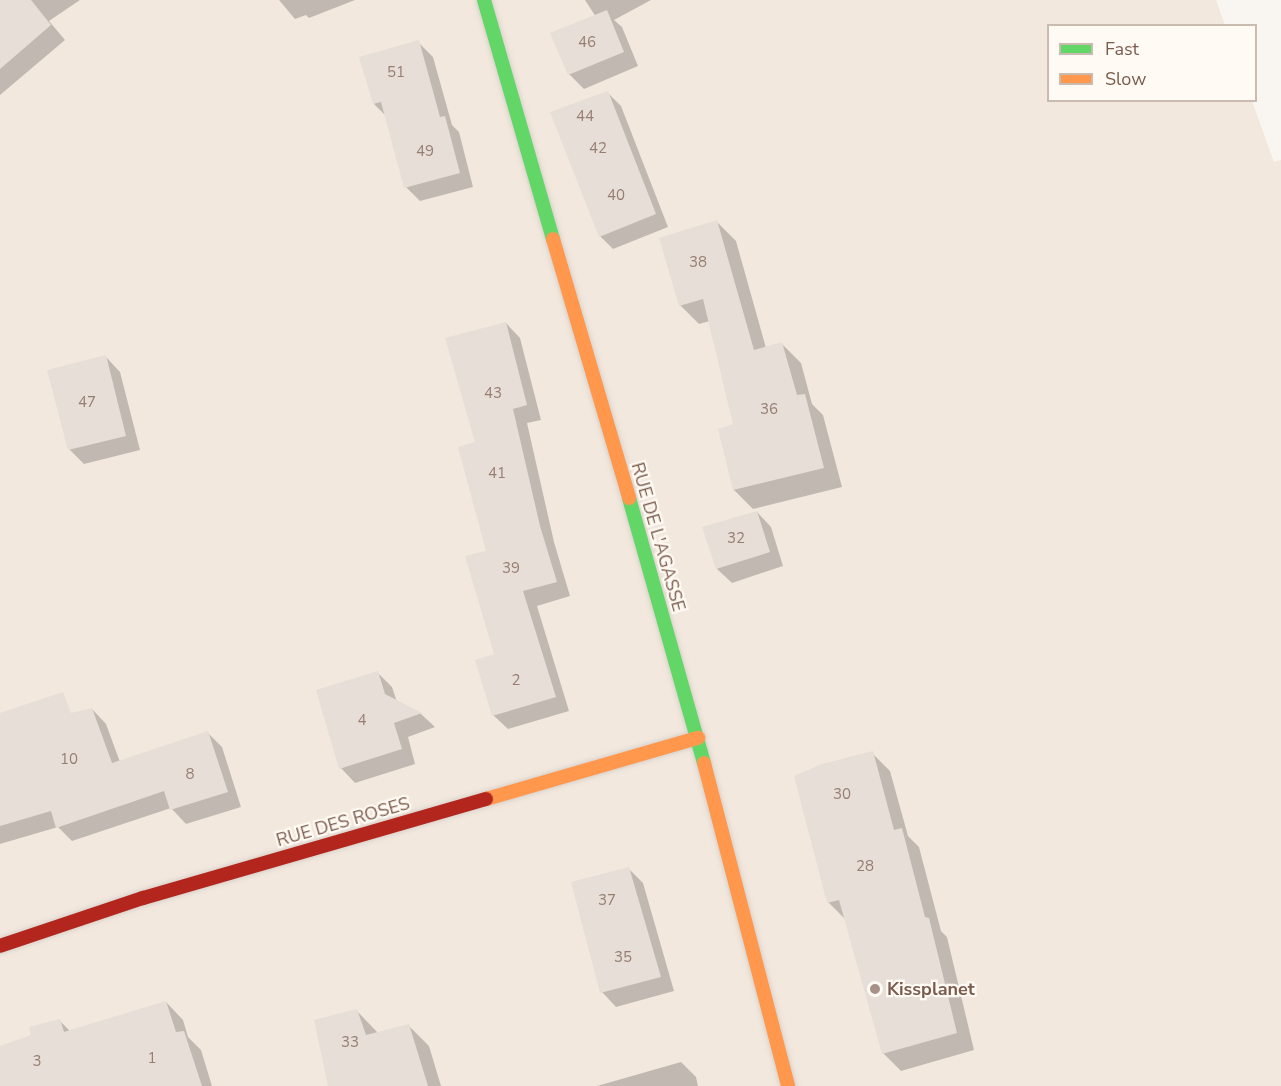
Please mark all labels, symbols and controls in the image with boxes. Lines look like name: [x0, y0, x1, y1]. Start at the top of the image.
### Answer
legend: [1047, 24, 1257, 102]
house number: 46: [578, 34, 596, 52]
text: Fast: [1105, 37, 1139, 61]
house number: 51: [387, 64, 405, 82]
text: Slow: [1105, 67, 1146, 91]
house number: 44: [576, 108, 594, 126]
house number: 42: [589, 140, 607, 158]
house number: 49: [416, 143, 434, 161]
house number: 40: [607, 187, 625, 205]
house number: 38: [689, 254, 707, 272]
house number: 43: [484, 385, 502, 403]
house number: 47: [78, 394, 96, 412]
house number: 36: [760, 401, 778, 419]
street label: RUE DE L'AGASSE: [626, 460, 690, 614]
house number: 41: [488, 465, 506, 483]
house number: 32: [727, 530, 745, 548]
house number: 39: [502, 560, 520, 578]
house number: 2: [512, 672, 520, 690]
house number: 4: [358, 712, 366, 730]
house number: 10: [60, 751, 78, 769]
house number: 8: [186, 766, 194, 784]
house number: 30: [833, 786, 851, 804]
street label: RUE DES ROSES: [274, 793, 412, 851]
house number: 28: [856, 858, 874, 876]
house number: 37: [598, 892, 616, 910]
house number: 35: [614, 949, 632, 967]
place label: Kissplanet: [887, 978, 975, 1000]
marker: Kissplanet: [868, 982, 882, 996]
house number: 33: [341, 1034, 359, 1052]
house number: 1: [148, 1050, 156, 1068]
house number: 3: [33, 1053, 41, 1071]

